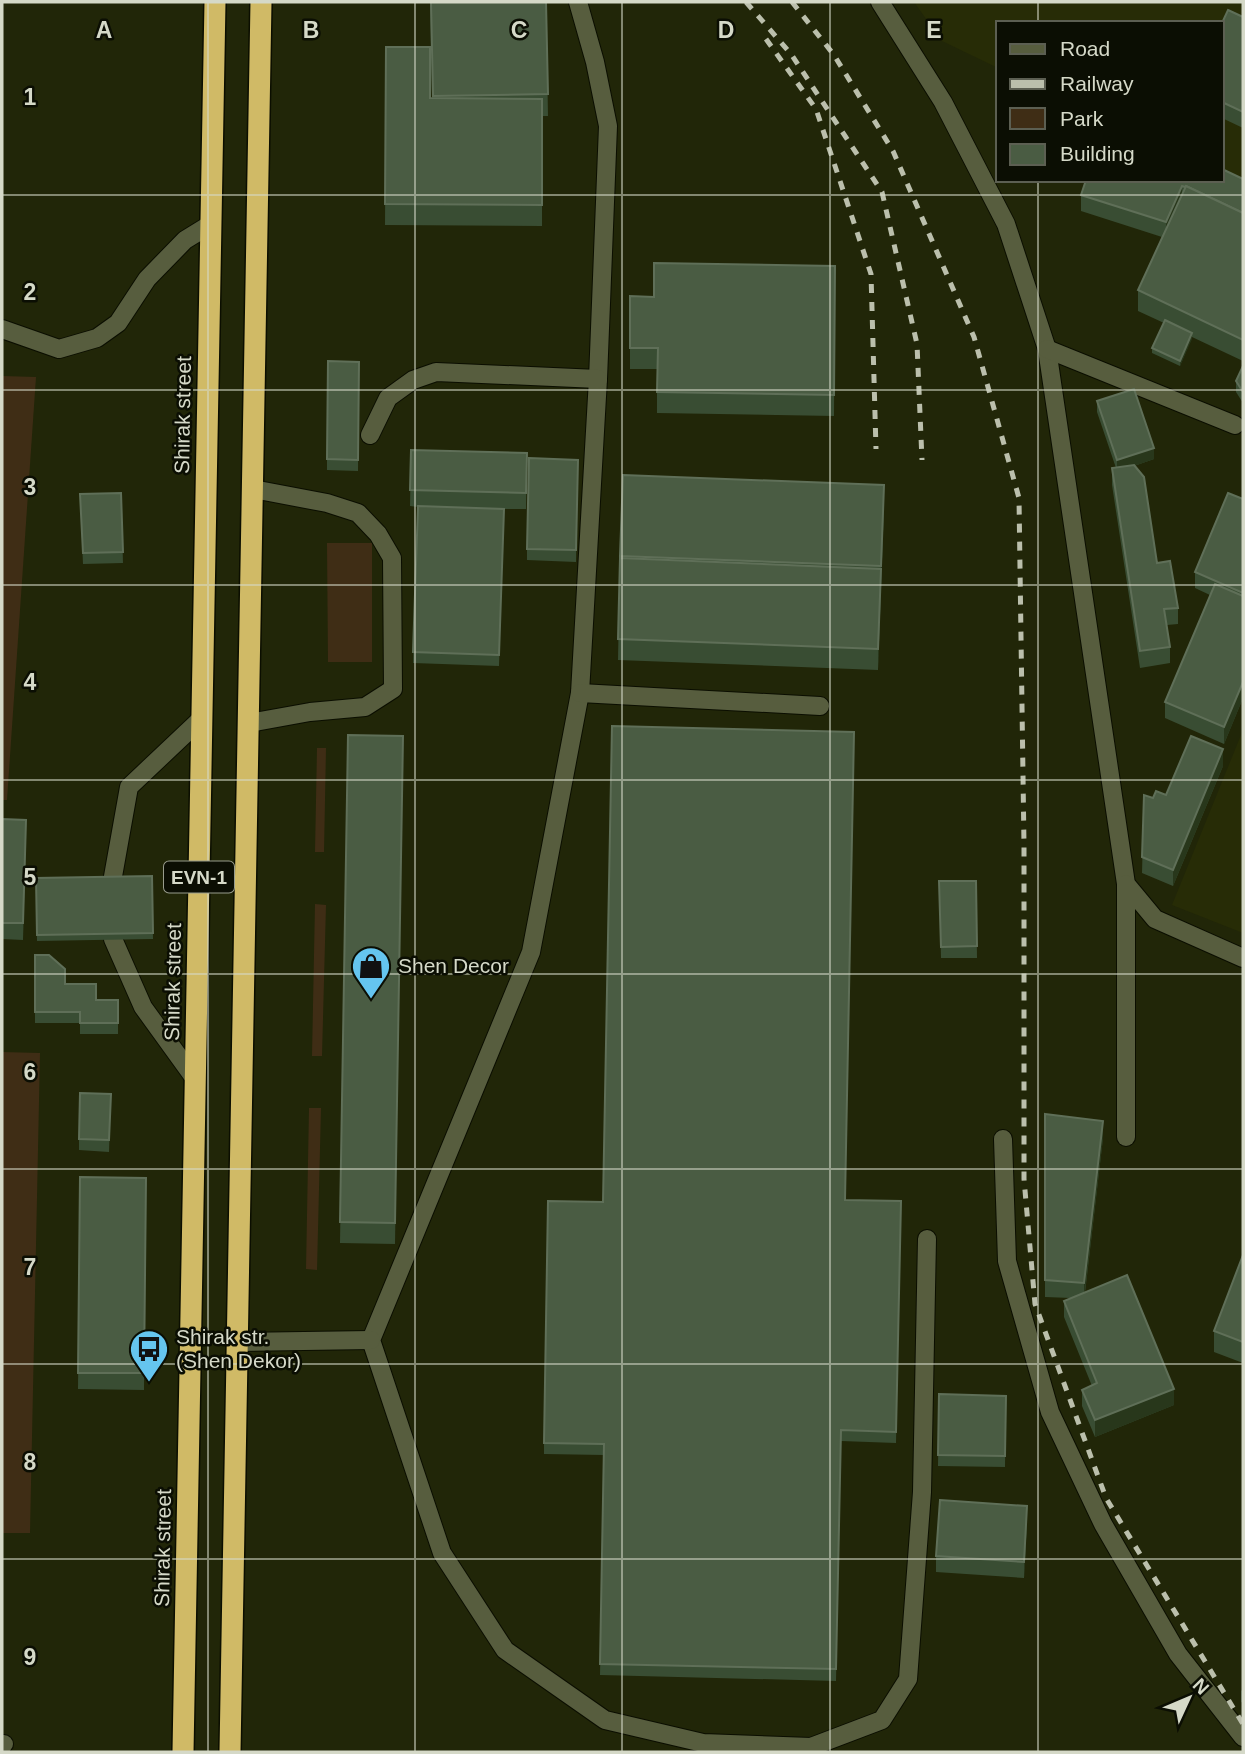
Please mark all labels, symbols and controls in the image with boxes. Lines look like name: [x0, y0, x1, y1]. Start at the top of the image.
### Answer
text: A: [96, 17, 112, 43]
text: B: [303, 17, 319, 43]
text: C: [511, 17, 527, 43]
text: D: [718, 17, 734, 43]
text: E: [926, 17, 942, 43]
legend: [996, 21, 1224, 182]
text: Road: [1060, 37, 1110, 60]
text: Railway: [1060, 72, 1134, 95]
text: 1: [24, 84, 37, 110]
text: Park: [1060, 107, 1104, 130]
text: Building: [1060, 142, 1135, 165]
text: 2: [24, 279, 36, 305]
street label: Shirak street: [170, 356, 195, 474]
text: 3: [24, 474, 36, 500]
text: 4: [24, 669, 37, 695]
road number: EVN-1: [164, 862, 234, 892]
text: 5: [24, 864, 37, 890]
street label: Shirak street: [160, 923, 185, 1041]
shop icon: Shen Decor: [350, 945, 392, 1000]
place label: Shen Decor: [398, 954, 509, 977]
text: 6: [24, 1059, 36, 1085]
text: 7: [24, 1254, 36, 1280]
place label: Shirak str. (Shen Dekor): [176, 1325, 301, 1372]
bus stop icon: Shirak str. (Shen Dekor): [128, 1328, 170, 1383]
text: 8: [24, 1449, 37, 1475]
street label: Shirak street: [150, 1489, 175, 1607]
text: 9: [24, 1644, 36, 1670]
north arrow: [1154, 1663, 1224, 1733]
text: N: [1189, 1674, 1213, 1699]

